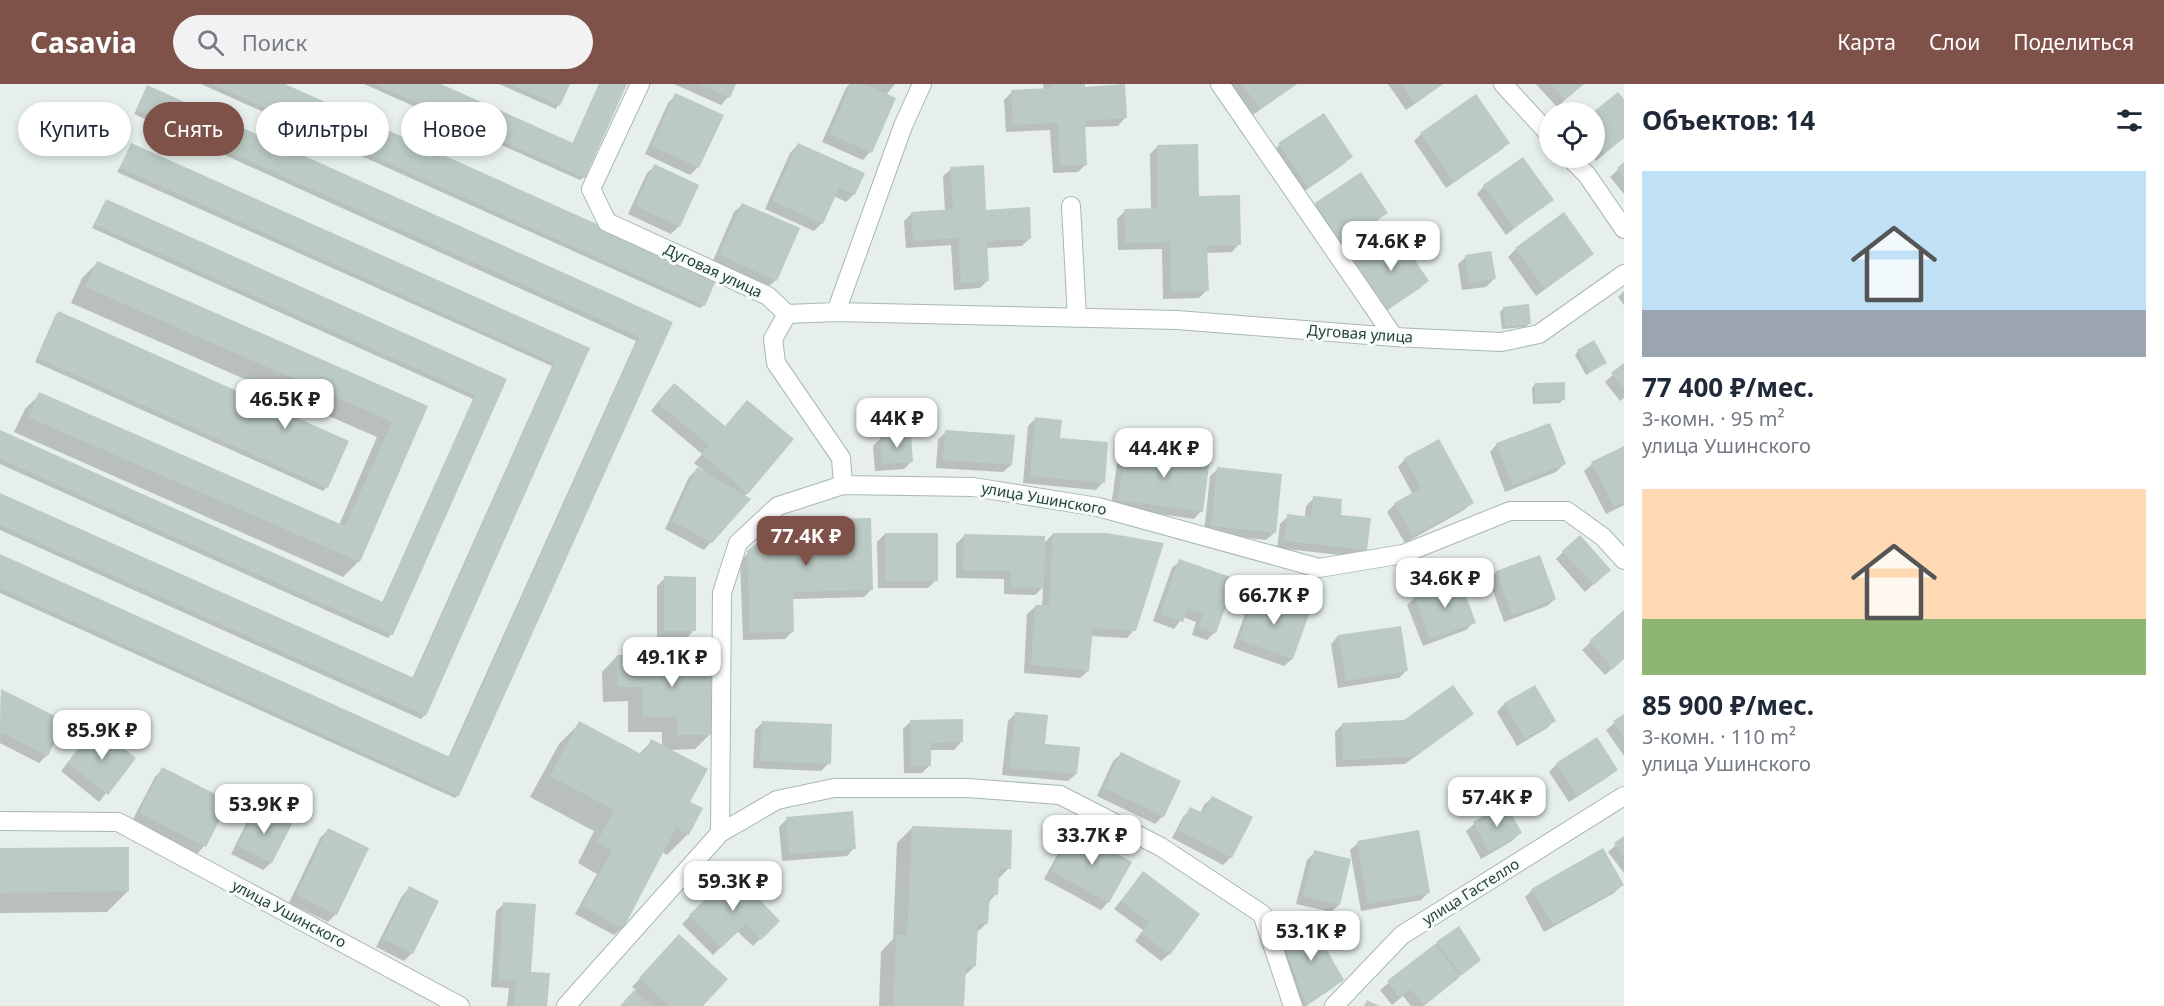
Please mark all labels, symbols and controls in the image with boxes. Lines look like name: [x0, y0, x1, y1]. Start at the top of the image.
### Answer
search box: [173, 15, 593, 69]
text: Casavia: [30, 23, 137, 61]
icon: search: [194, 26, 227, 59]
text: Поиск: [242, 27, 307, 57]
text: Карта: [1837, 28, 1896, 56]
text: Слои: [1929, 28, 1980, 56]
text: Поделиться: [2013, 28, 2134, 56]
chip: Купить: [18, 102, 131, 156]
chip: Снять: [143, 102, 244, 156]
chip: Фильтры: [256, 102, 389, 156]
chip: Новое: [401, 102, 507, 156]
map controls: [1539, 102, 1605, 168]
button: locate: [1539, 102, 1605, 168]
text: Объектов: 14: [1642, 102, 1815, 138]
icon: filters: [2113, 104, 2146, 137]
icon: home: [1840, 210, 1948, 318]
pin: 74.6K ₽: [1336, 221, 1446, 272]
text: 74.6K ₽: [1356, 227, 1426, 254]
street label: Дуговая улица: [661, 239, 766, 302]
street label: Дуговая улица: [1306, 319, 1414, 347]
text: 77 400 ₽/мес.: [1642, 369, 1814, 405]
pin: 46.5K ₽: [230, 379, 340, 430]
text: 46.5K ₽: [250, 385, 320, 412]
pin: 44K ₽: [855, 398, 939, 449]
text: 44K ₽: [870, 404, 924, 431]
text: 3-комн. · 95 m²: [1642, 405, 1785, 432]
pin: 44.4K ₽: [1109, 428, 1219, 479]
text: улица Ушинского: [1642, 432, 1811, 459]
text: 44.4K ₽: [1129, 434, 1199, 461]
street label: улица Ушинского: [980, 477, 1108, 519]
pin: 77.4K ₽: [751, 516, 861, 567]
text: 77.4K ₽: [771, 522, 841, 549]
icon: home: [1840, 528, 1948, 636]
pin: 34.6K ₽: [1390, 558, 1500, 609]
text: 34.6K ₽: [1410, 564, 1480, 591]
pin: 66.7K ₽: [1219, 575, 1329, 626]
text: 66.7K ₽: [1239, 581, 1309, 608]
pin: 49.1K ₽: [617, 637, 727, 688]
text: 49.1K ₽: [637, 643, 707, 670]
text: 85 900 ₽/мес.: [1642, 687, 1814, 723]
pin: 85.9K ₽: [47, 710, 157, 761]
text: 85.9K ₽: [67, 716, 137, 743]
text: 3-комн. · 110 m²: [1642, 723, 1796, 750]
text: улица Ушинского: [1642, 750, 1811, 777]
pin: 57.4K ₽: [1442, 777, 1552, 828]
text: 57.4K ₽: [1462, 783, 1532, 810]
pin: 53.9K ₽: [209, 784, 319, 835]
text: 53.9K ₽: [229, 790, 299, 817]
pin: 33.7K ₽: [1037, 815, 1147, 866]
text: 33.7K ₽: [1057, 821, 1127, 848]
street label: улица Гастелло: [1418, 853, 1523, 929]
pin: 59.3K ₽: [678, 861, 788, 912]
text: 59.3K ₽: [698, 867, 768, 894]
street label: улица Ушинского: [229, 875, 350, 952]
pin: 53.1K ₽: [1256, 911, 1366, 962]
text: 53.1K ₽: [1276, 917, 1346, 944]

